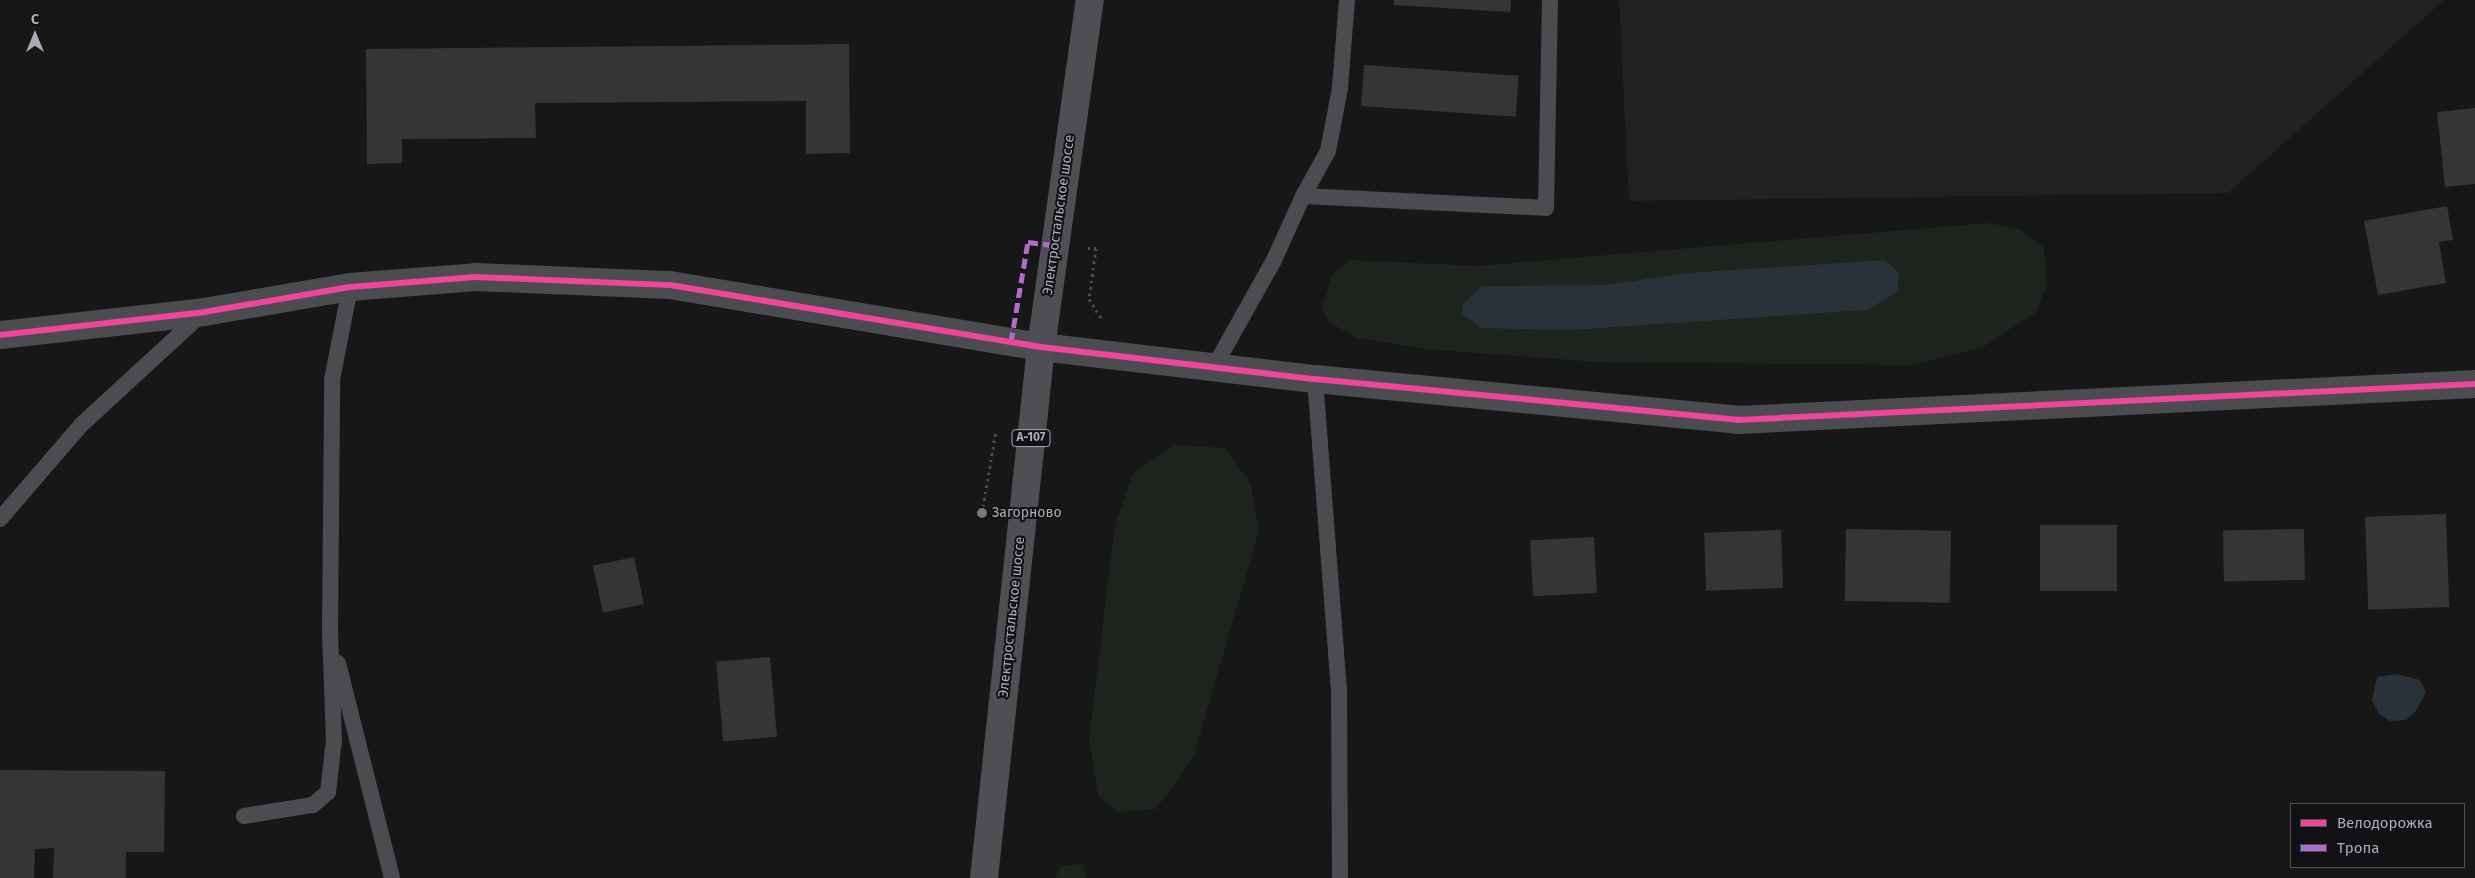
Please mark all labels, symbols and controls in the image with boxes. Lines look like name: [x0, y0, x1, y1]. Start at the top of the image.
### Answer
north arrow: [10, 10, 60, 60]
text: С: [31, 11, 39, 28]
street label: Электростальское шоссе: [1039, 134, 1079, 296]
road number: А-107: [1011, 428, 1051, 448]
place label: Загорново: [992, 505, 1062, 521]
marker: Загорново: [976, 507, 988, 519]
street label: Электростальское шоссе: [995, 536, 1029, 698]
legend: [2290, 803, 2465, 868]
text: Велодорожка: [2337, 814, 2433, 832]
text: Тропа: [2337, 839, 2379, 857]

